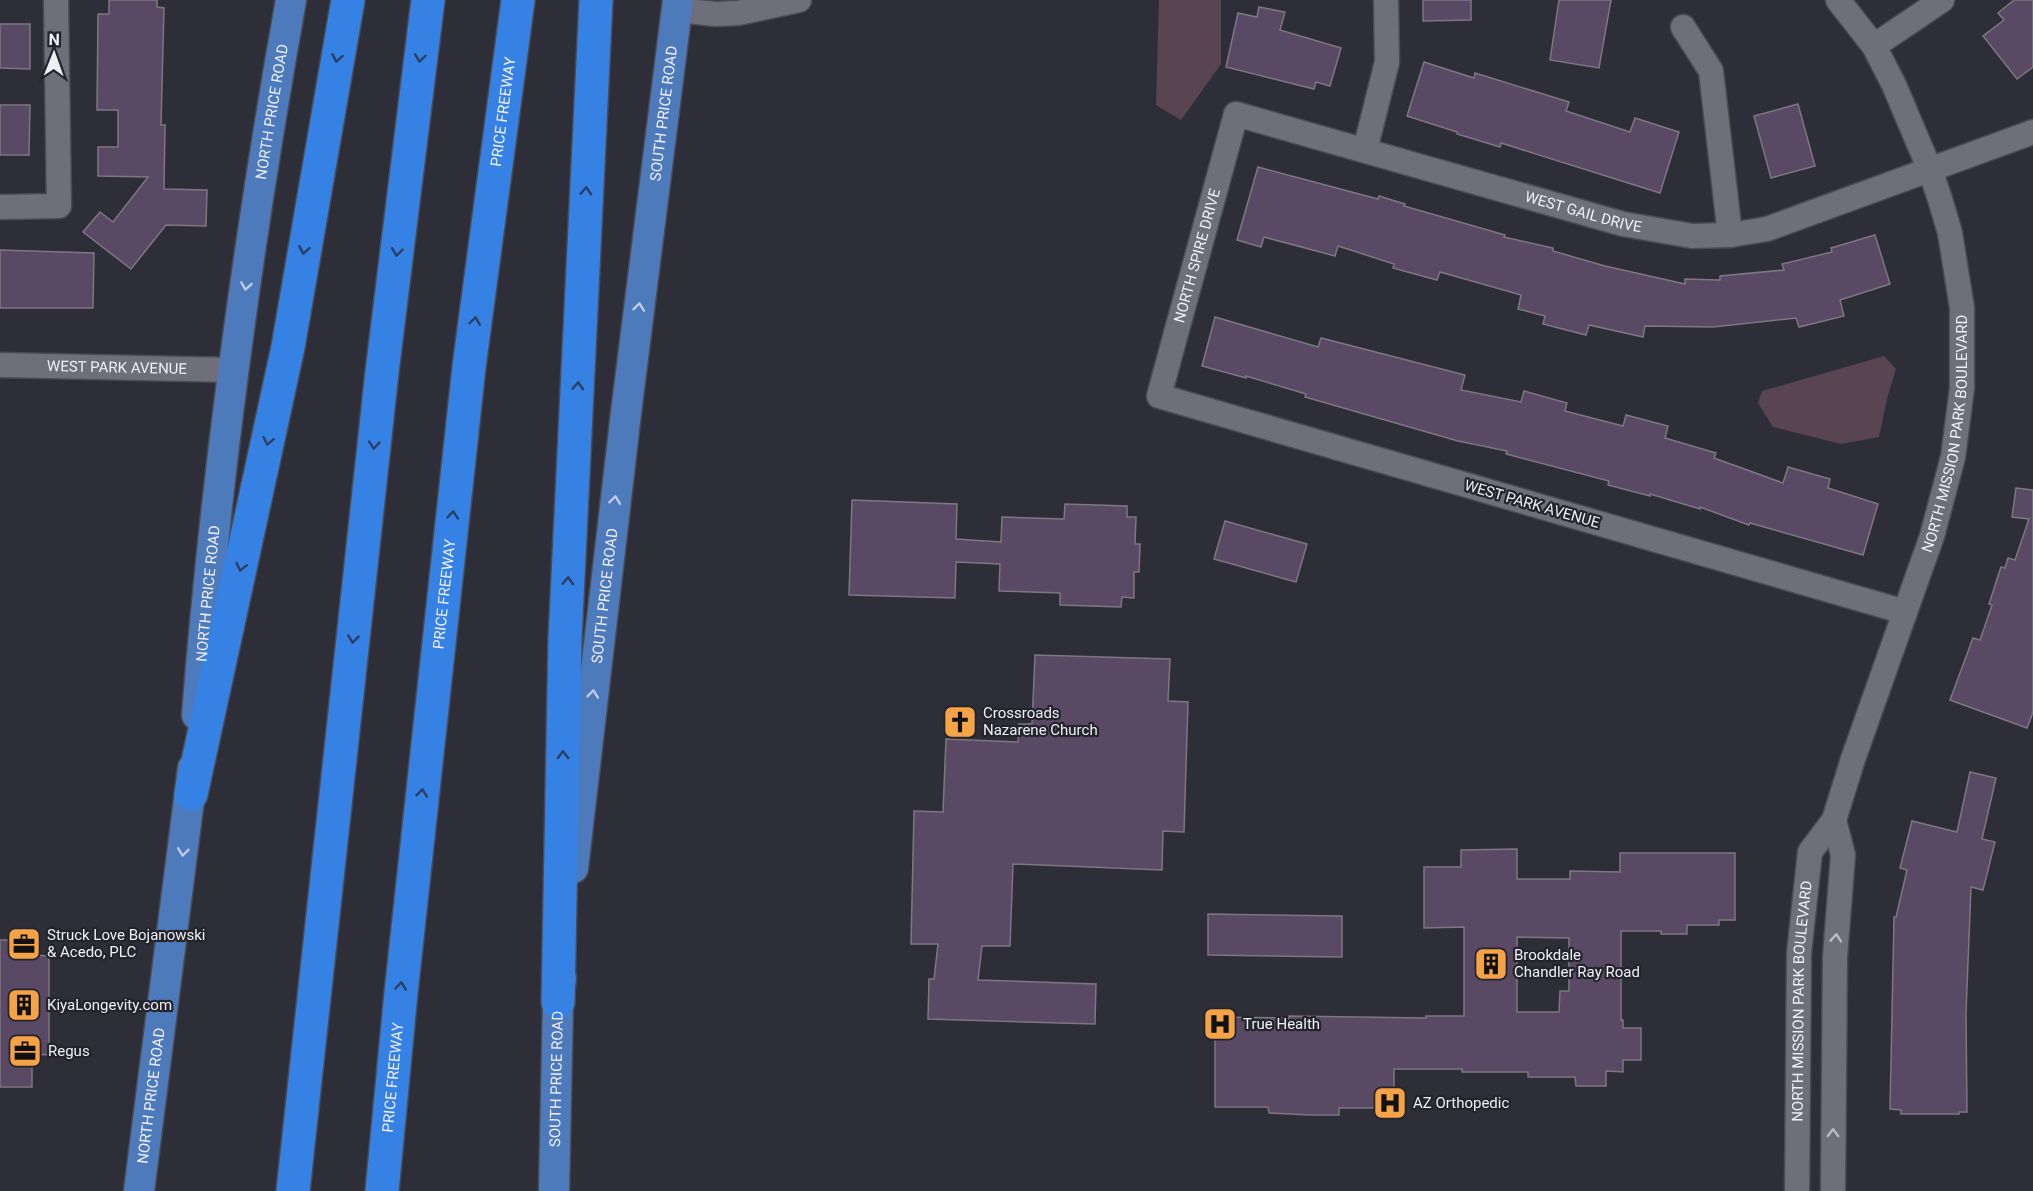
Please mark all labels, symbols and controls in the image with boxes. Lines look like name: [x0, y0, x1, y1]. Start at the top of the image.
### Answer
north arrow: [24, 24, 84, 84]
text: N: [48, 30, 60, 49]
street label: NORTH PRICE ROAD: [252, 43, 292, 181]
street label: SOUTH PRICE ROAD: [646, 45, 681, 182]
one-way arrow: [331, 52, 344, 62]
one-way arrow: [415, 53, 427, 63]
street label: PRICE FREEWAY: [487, 56, 519, 168]
street label: NORTH SPIRE DRIVE: [1170, 186, 1224, 325]
one-way arrow: [580, 187, 593, 196]
street label: WEST GAIL DRIVE: [1523, 188, 1644, 236]
one-way arrow: [299, 245, 311, 254]
one-way arrow: [391, 247, 404, 256]
one-way arrow: [241, 281, 253, 291]
one-way arrow: [633, 302, 645, 312]
street label: NORTH MISSION PARK BOULEVARD: [1918, 315, 1971, 555]
one-way arrow: [468, 317, 481, 326]
street label: WEST PARK AVENUE: [47, 357, 188, 378]
one-way arrow: [571, 381, 584, 390]
one-way arrow: [262, 436, 275, 446]
one-way arrow: [368, 441, 381, 450]
street label: WEST PARK AVENUE: [1462, 476, 1602, 532]
one-way arrow: [608, 496, 621, 505]
one-way arrow: [446, 511, 459, 520]
street label: NORTH PRICE ROAD: [192, 524, 224, 663]
street label: SOUTH PRICE ROAD: [588, 527, 622, 665]
street label: PRICE FREEWAY: [429, 538, 459, 650]
one-way arrow: [235, 562, 248, 572]
one-way arrow: [561, 576, 574, 585]
one-way arrow: [347, 634, 359, 644]
one-way arrow: [586, 689, 598, 698]
church icon: Crossroads Nazarene Church: [942, 704, 978, 740]
place label: Crossroads Nazarene Church: [983, 704, 1098, 739]
one-way arrow: [556, 750, 569, 759]
one-way arrow: [416, 788, 428, 797]
one-way arrow: [177, 847, 190, 857]
street label: NORTH MISSION PARK BOULEVARD: [1789, 880, 1816, 1122]
office icon: Struck Love Bojanowski & Acedo, PLC: [6, 926, 42, 962]
place label: Struck Love Bojanowski & Acedo, PLC: [47, 926, 205, 961]
one-way arrow: [1830, 933, 1843, 942]
building icon: Brookdale Chandler Ray Road: [1473, 946, 1509, 982]
place label: Brookdale Chandler Ray Road: [1514, 946, 1640, 981]
one-way arrow: [394, 982, 407, 991]
building icon: KiyaLongevity.com: [6, 987, 42, 1023]
place label: KiyaLongevity.com: [47, 996, 172, 1014]
hospital icon: True Health: [1202, 1006, 1238, 1042]
street label: SOUTH PRICE ROAD: [546, 1011, 567, 1147]
place label: True Health: [1243, 1015, 1320, 1033]
street label: PRICE FREEWAY: [379, 1022, 407, 1133]
street label: NORTH PRICE ROAD: [134, 1027, 169, 1165]
office icon: Regus: [7, 1033, 43, 1069]
place label: Regus: [48, 1042, 90, 1060]
hospital icon: AZ Orthopedic: [1372, 1085, 1408, 1121]
place label: AZ Orthopedic: [1413, 1094, 1509, 1112]
one-way arrow: [1827, 1128, 1839, 1137]

